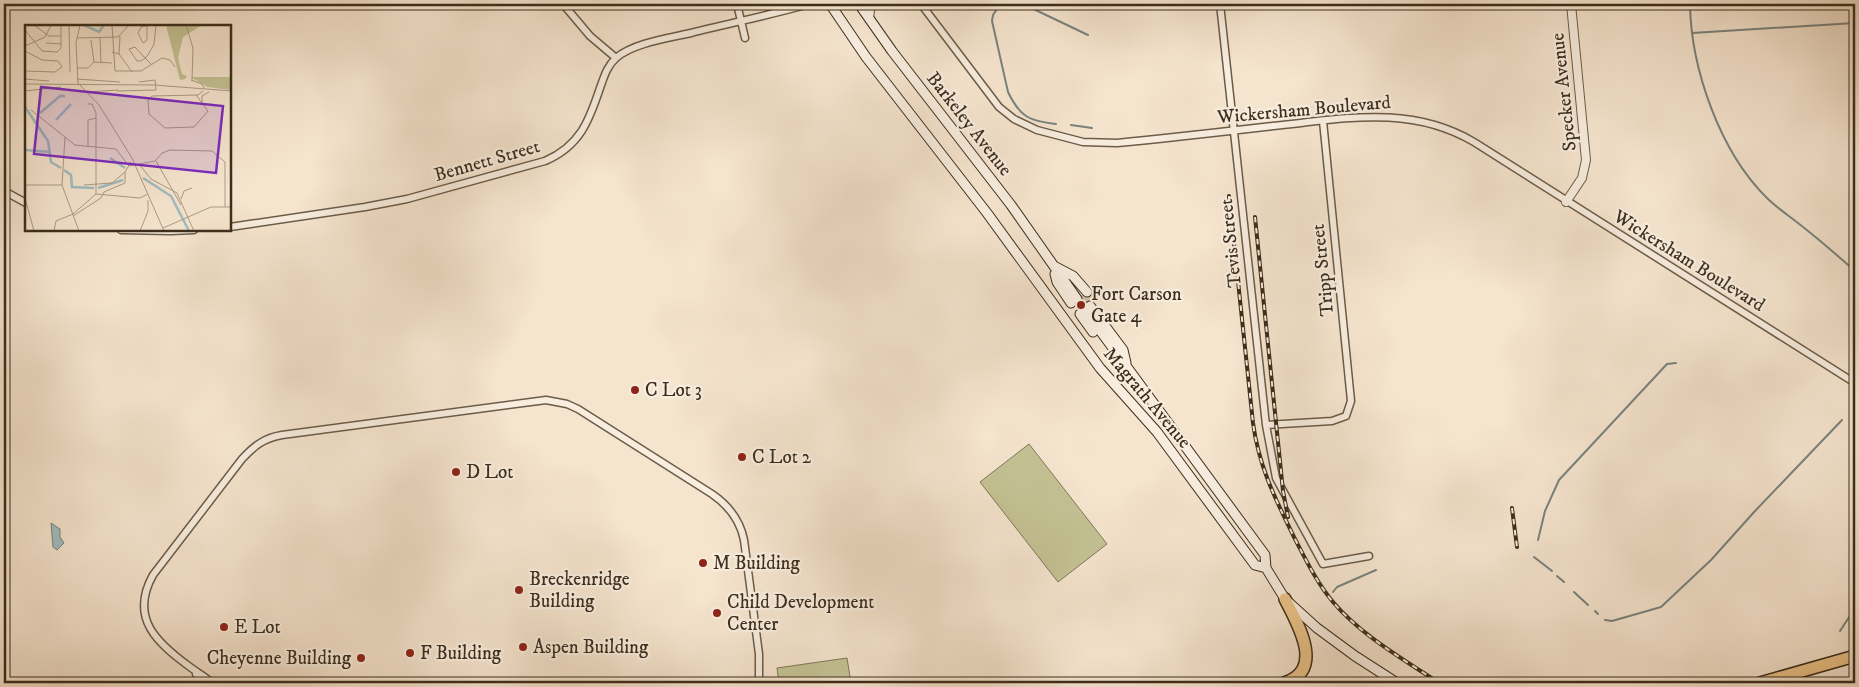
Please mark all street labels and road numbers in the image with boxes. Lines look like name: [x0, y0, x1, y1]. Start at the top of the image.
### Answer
street label: Specker Avenue: [1546, 32, 1582, 152]
street label: Barkeley Avenue: [921, 67, 1017, 181]
street label: Wickersham Boulevard: [1215, 91, 1392, 129]
street label: Bennett Street: [432, 135, 542, 187]
street label: Tevis Street: [1215, 198, 1247, 288]
street label: Wickersham Boulevard: [1608, 205, 1769, 317]
street label: Tripp Street: [1307, 223, 1339, 317]
street label: Magrath Avenue: [1098, 343, 1196, 453]

